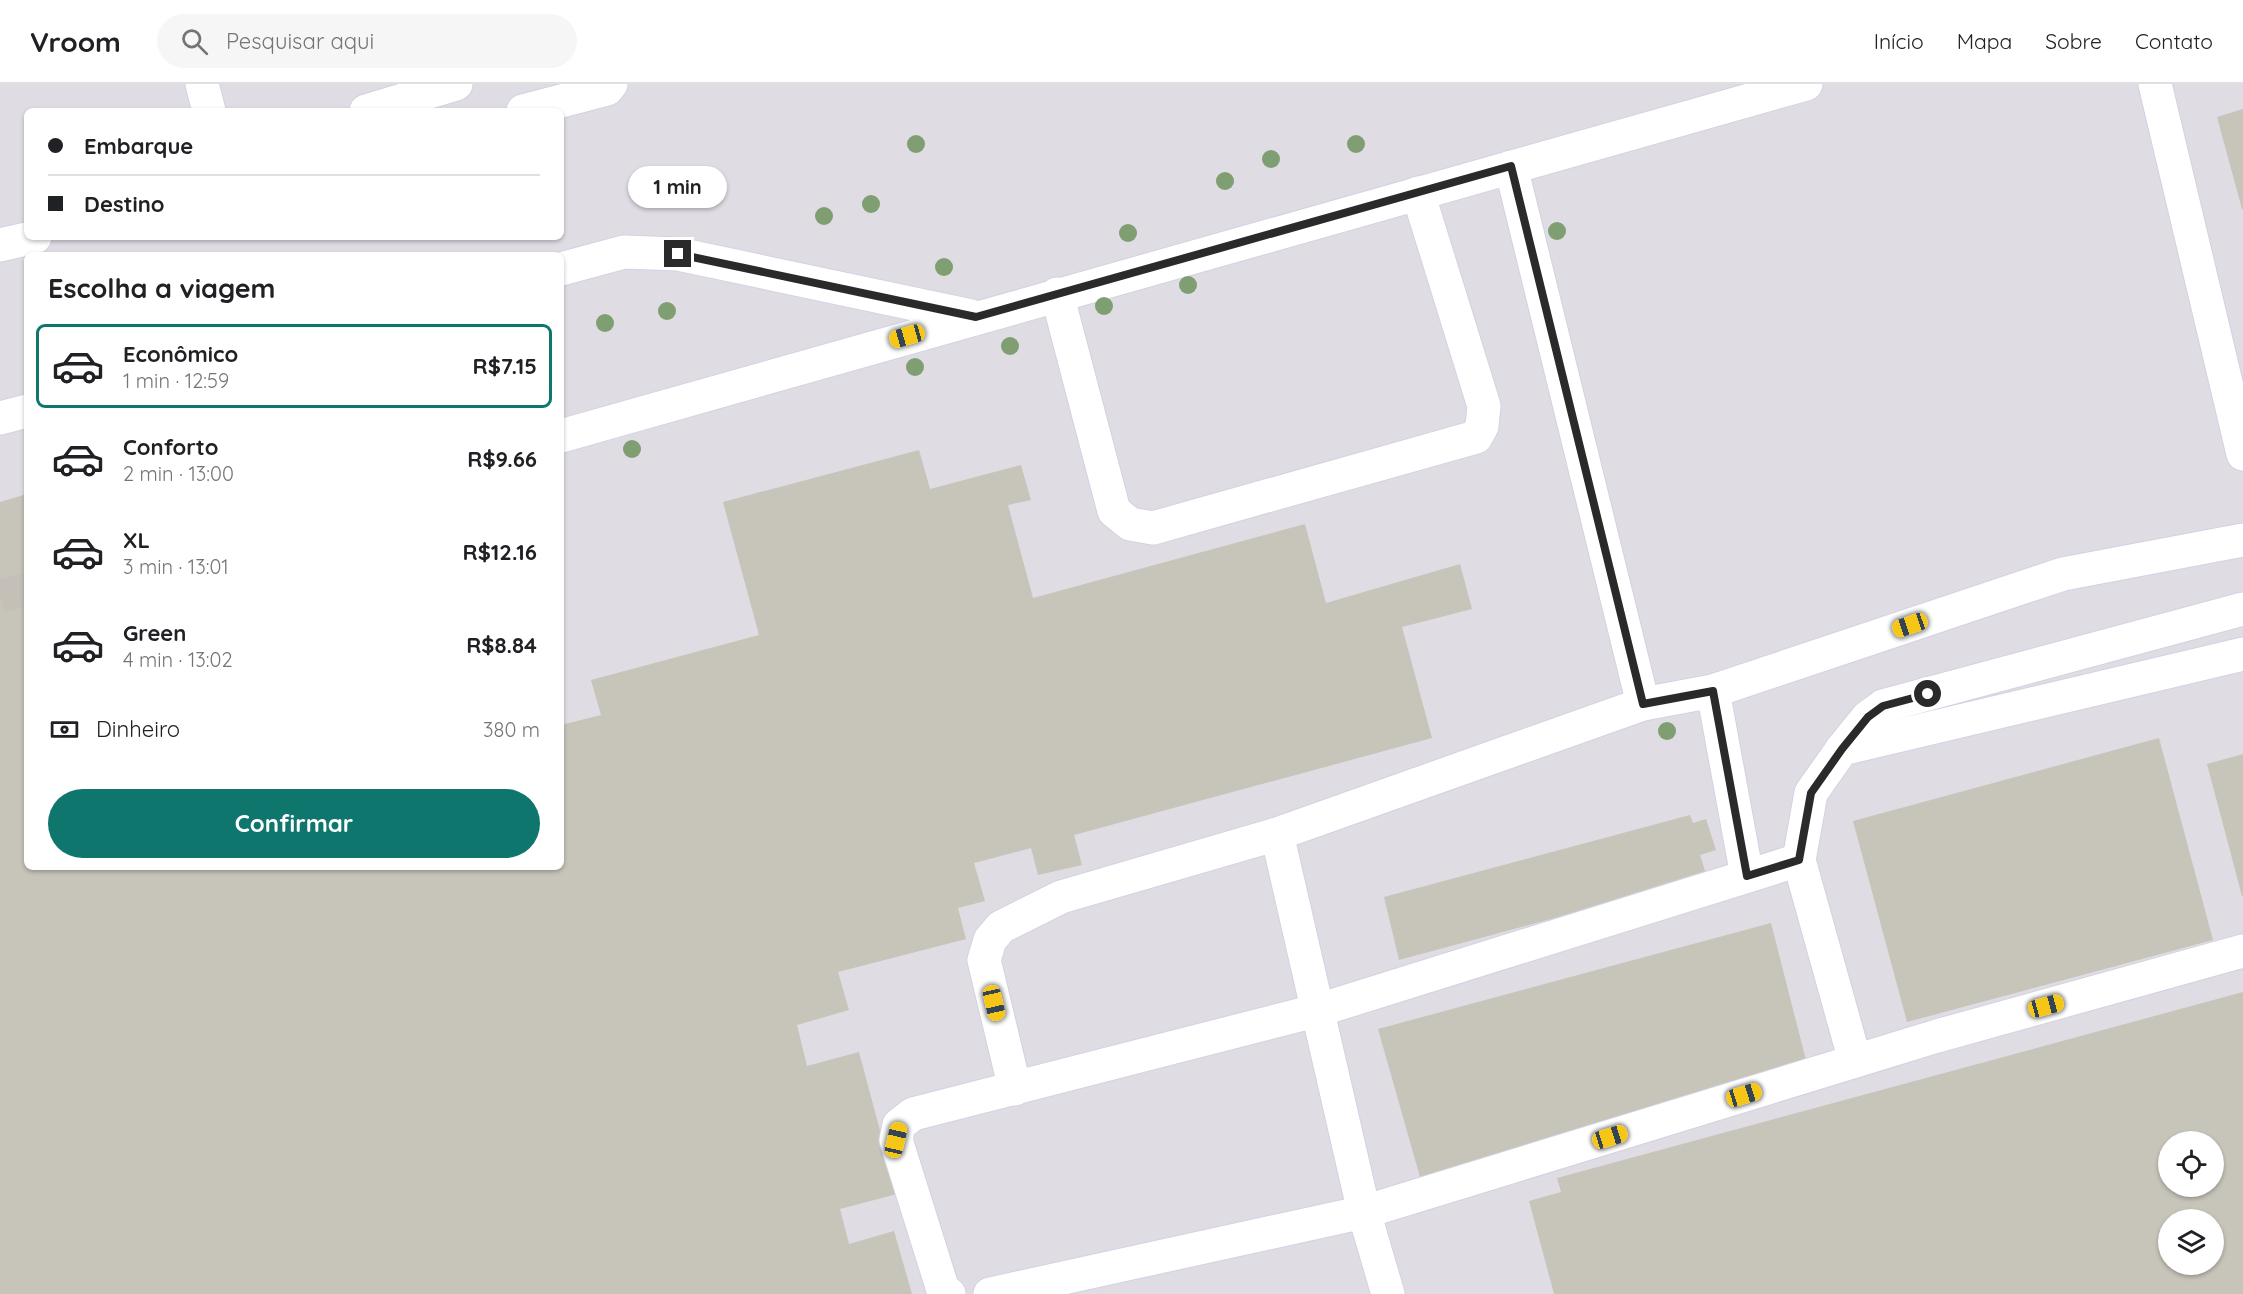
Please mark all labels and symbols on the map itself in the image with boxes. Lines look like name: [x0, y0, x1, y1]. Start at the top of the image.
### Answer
callout: 1 min: [628, 167, 728, 209]
route end: [664, 240, 691, 267]
car: [887, 322, 927, 350]
car: [1890, 611, 1930, 639]
route start: [1914, 680, 1941, 707]
car: [981, 983, 1007, 1023]
car: [2026, 993, 2066, 1019]
car: [1724, 1081, 1764, 1109]
car: [883, 1120, 909, 1160]
car: [1590, 1123, 1630, 1151]

